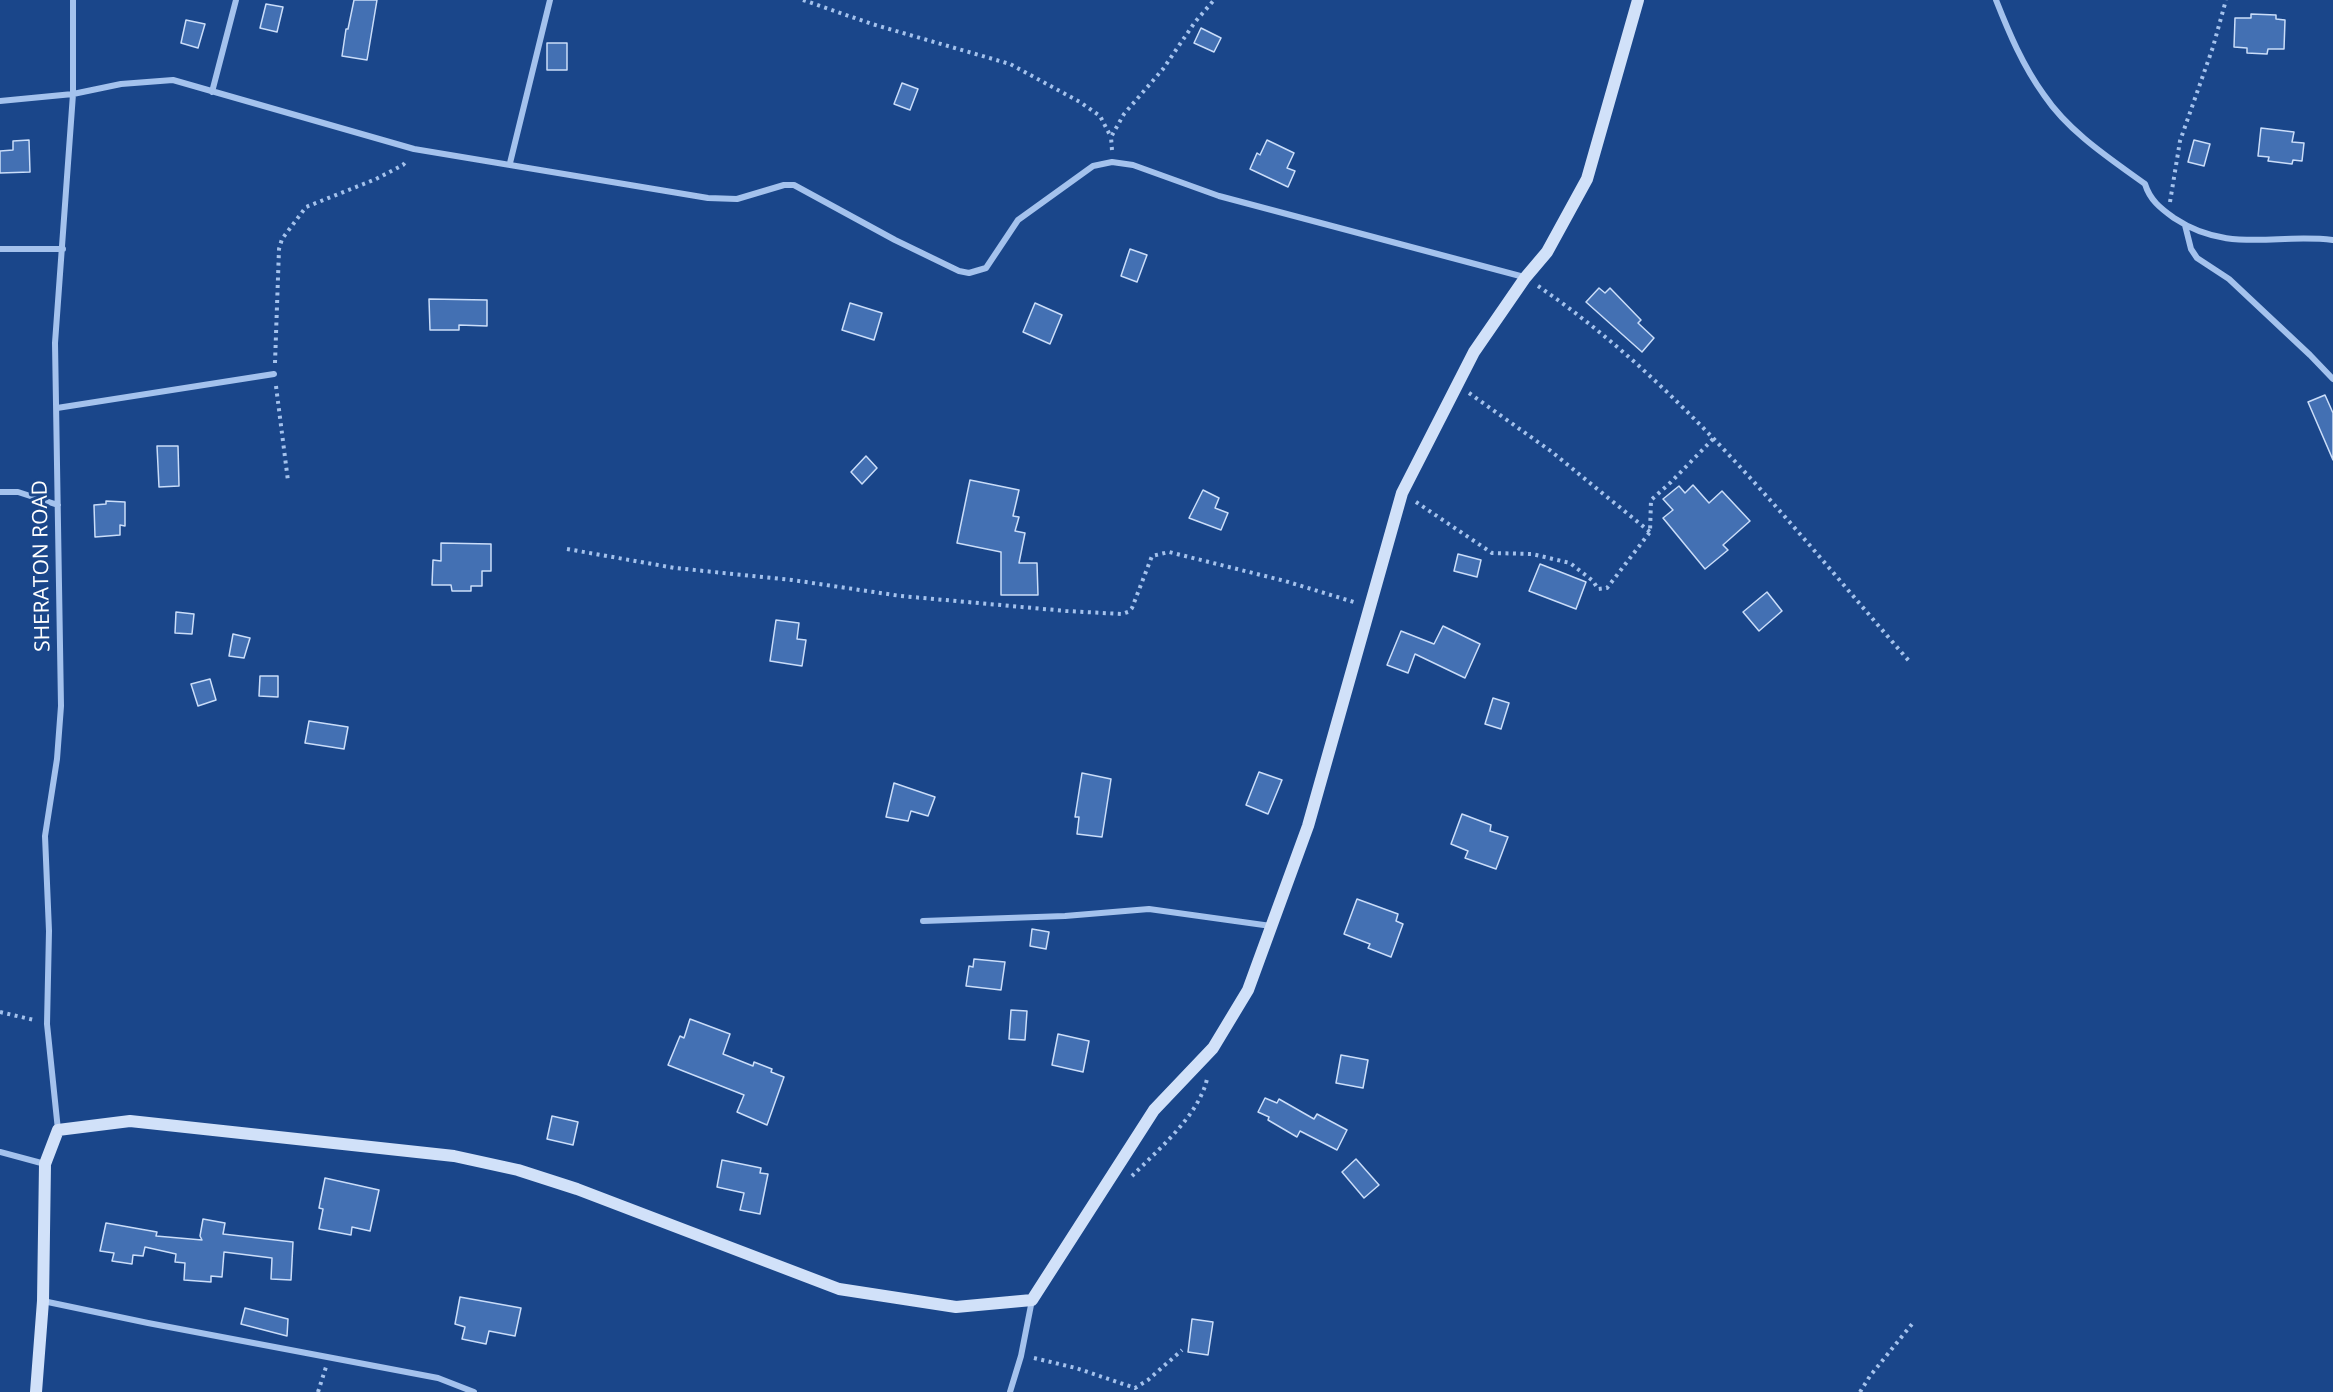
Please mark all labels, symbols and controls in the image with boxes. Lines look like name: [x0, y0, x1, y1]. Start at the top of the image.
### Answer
street label: SHERATON ROAD: [28, 480, 56, 652]

